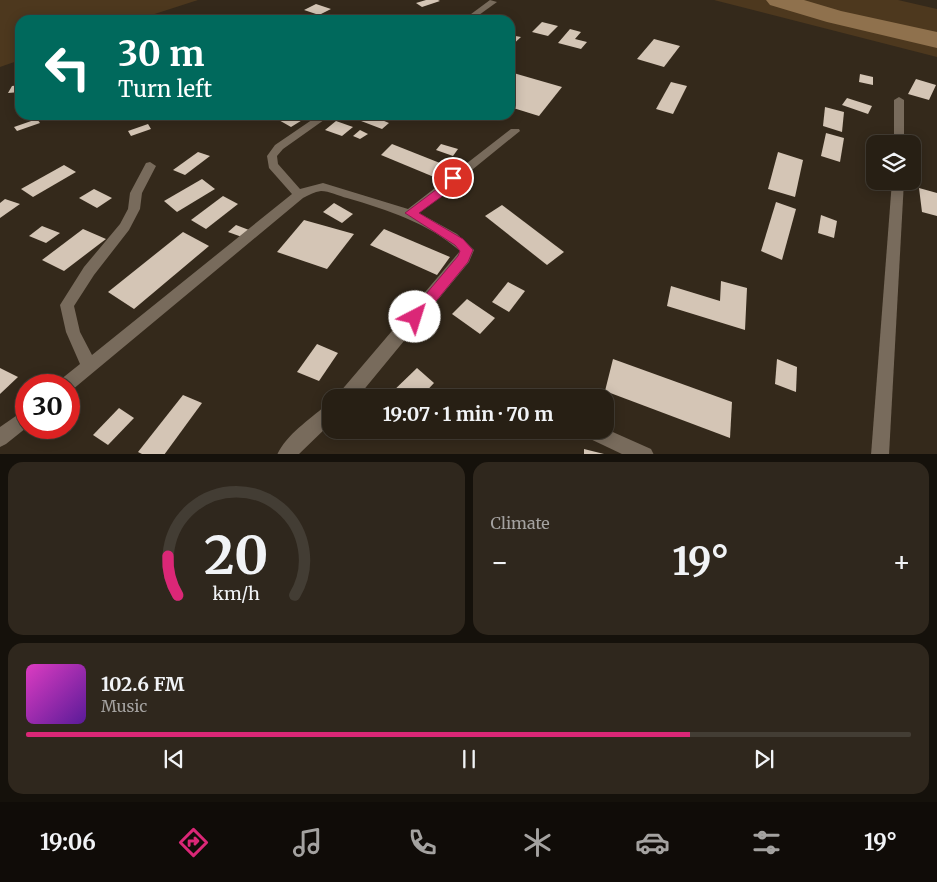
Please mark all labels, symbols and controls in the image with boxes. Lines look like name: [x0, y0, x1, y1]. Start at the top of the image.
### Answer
text: 30 m: [118, 32, 204, 76]
icon: left: [35, 35, 100, 100]
text: Turn left: [118, 75, 212, 103]
map controls: [866, 135, 921, 190]
button: layers: [866, 135, 921, 190]
pin: [432, 157, 474, 199]
icon: arrive: [439, 164, 467, 192]
position arrow: [388, 290, 440, 342]
speed limit sign: 30: [15, 374, 80, 439]
text: 19:07 · 1 min · 70 m: [383, 402, 553, 426]
text: Climate: [491, 513, 550, 533]
text: 20: [204, 523, 268, 588]
text: 19°: [672, 538, 729, 585]
text: −: [491, 544, 509, 580]
text: +: [892, 544, 911, 580]
text: km/h: [213, 582, 260, 605]
text: 102.6 FM: [101, 672, 184, 696]
text: Music: [101, 696, 147, 716]
icon: previous: [160, 745, 188, 773]
icon: pause: [455, 745, 483, 773]
icon: next: [750, 745, 778, 773]
icon: directions: [176, 825, 211, 860]
icon: music: [290, 825, 325, 860]
icon: phone: [405, 825, 440, 860]
icon: climate: [520, 825, 555, 860]
icon: car: [635, 825, 670, 860]
icon: filters: [749, 825, 784, 860]
text: 19:06: [40, 828, 96, 856]
text: 19°: [864, 828, 897, 856]

